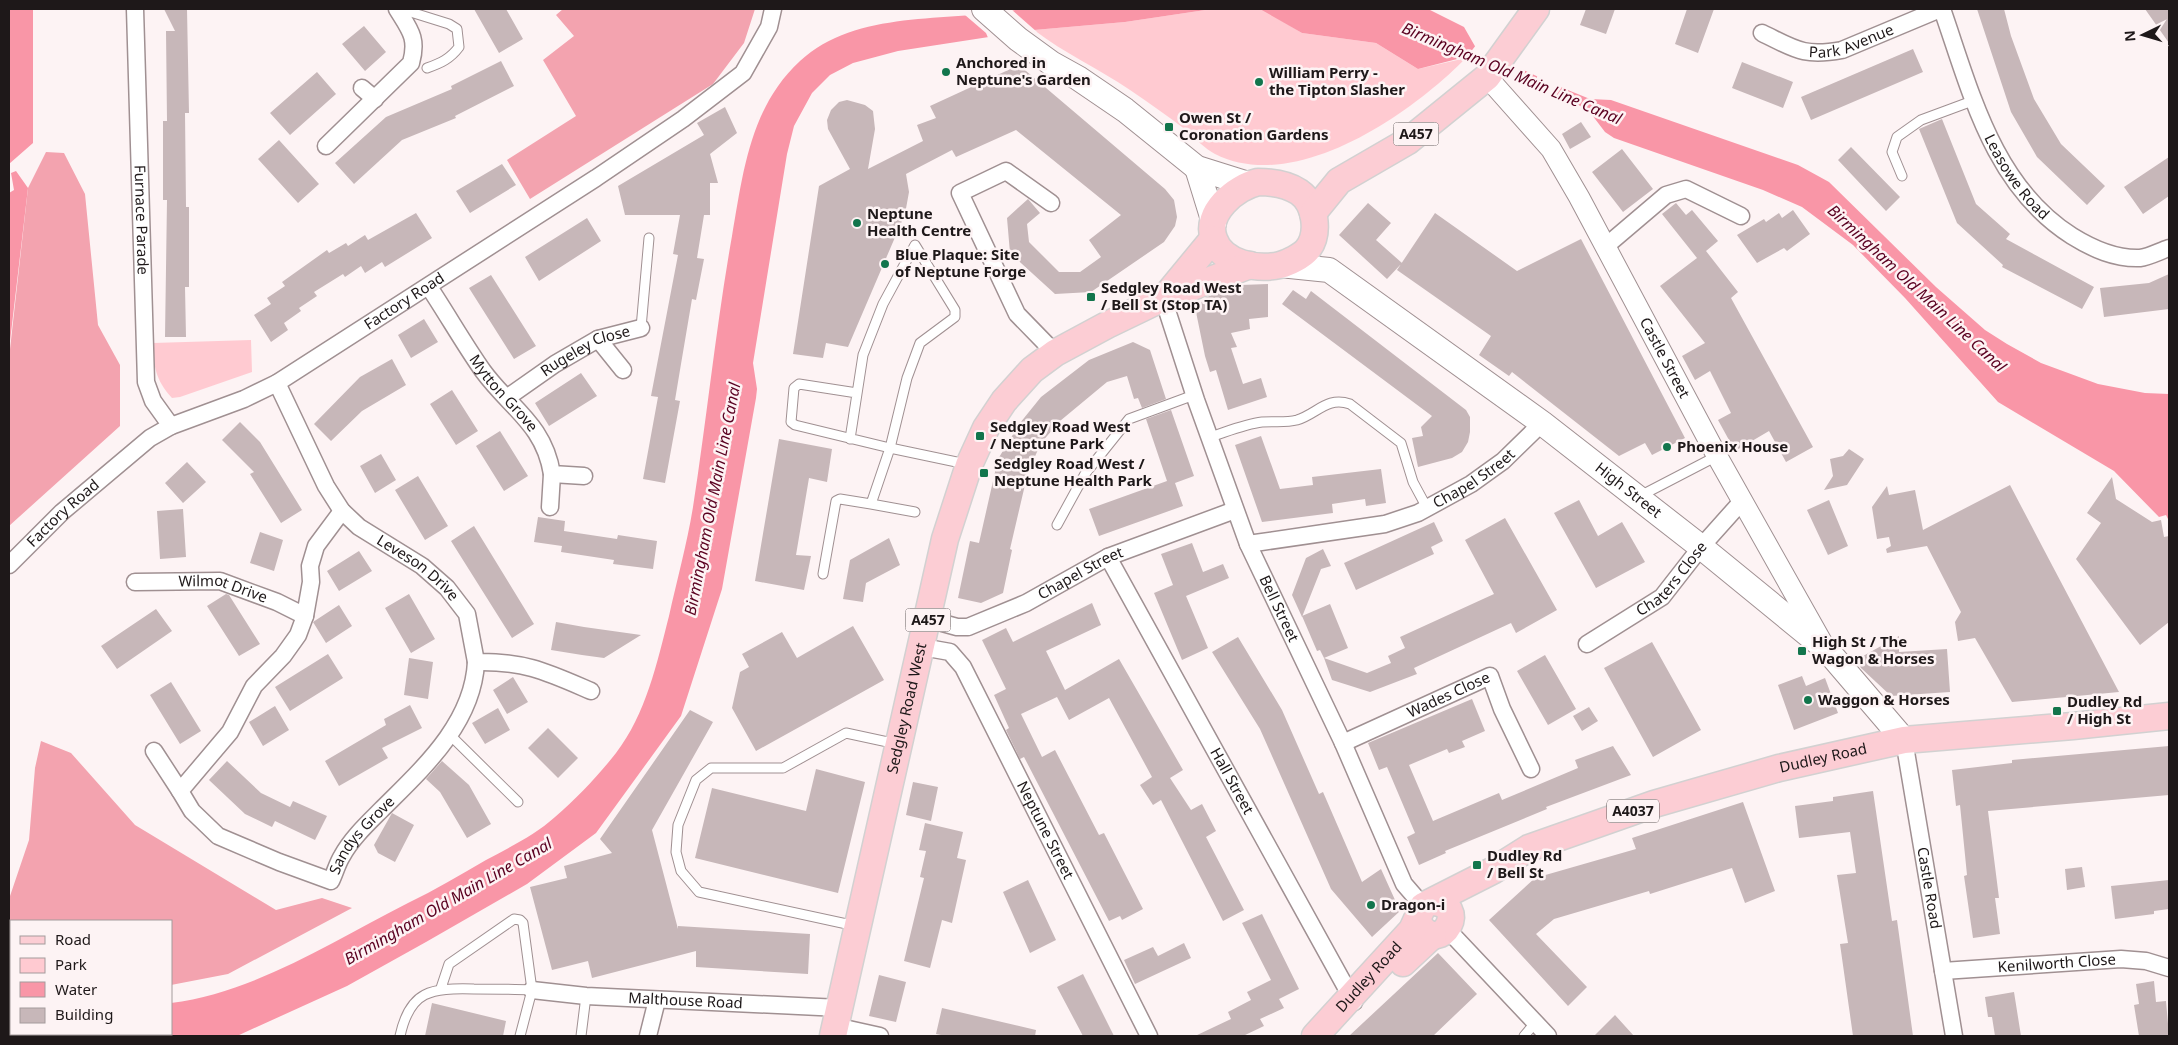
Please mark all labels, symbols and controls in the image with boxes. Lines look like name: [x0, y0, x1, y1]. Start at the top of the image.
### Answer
north arrow: [2118, 10, 2168, 60]
water label: Birmingham Old Main Line Canal: [1399, 17, 1626, 130]
street label: Park Avenue: [1808, 19, 1896, 62]
text: N: [2120, 30, 2140, 43]
place label: Anchored in Neptune's Garden: [956, 52, 1091, 89]
place label: William Perry - the Tipton Slasher: [1269, 62, 1405, 99]
marker: Anchored in Neptune's Garden: [940, 66, 952, 78]
marker: William Perry - the Tipton Slasher: [1253, 76, 1265, 88]
place label: Owen St / Coronation Gardens: [1179, 107, 1329, 144]
marker: Owen St / Coronation Gardens: [1163, 121, 1175, 133]
road number: A457: [1394, 122, 1438, 146]
street label: Leasowe Road: [1980, 130, 2054, 223]
street label: Furnace Parade: [131, 165, 154, 275]
water label: Birmingham Old Main Line Canal: [1823, 199, 2012, 377]
place label: Neptune Health Centre: [867, 203, 971, 240]
marker: Neptune Health Centre: [851, 217, 863, 229]
place label: Blue Plaque: Site of Neptune Forge: [895, 244, 1026, 281]
marker: Blue Plaque: Site of Neptune Forge: [879, 258, 891, 270]
street label: Factory Road: [360, 267, 448, 334]
place label: Sedgley Road West / Bell St (Stop TA): [1101, 277, 1242, 314]
marker: Sedgley Road West / Bell St (Stop TA): [1085, 291, 1097, 303]
street label: Castle Street: [1636, 313, 1695, 402]
street label: Rugeley Close: [536, 320, 632, 380]
street label: Mytton Grove: [465, 350, 543, 435]
water label: Birmingham Old Main Line Canal: [679, 380, 746, 617]
place label: Sedgley Road West / Neptune Park: [990, 416, 1131, 453]
marker: Sedgley Road West / Neptune Park: [974, 430, 986, 442]
place label: Phoenix House: [1677, 436, 1788, 456]
marker: Phoenix House: [1661, 441, 1673, 453]
street label: Chapel Street: [1429, 443, 1519, 512]
place label: Sedgley Road West / Neptune Health Park: [994, 453, 1153, 490]
street label: High Street: [1592, 457, 1667, 522]
marker: Sedgley Road West / Neptune Health Park: [978, 467, 990, 479]
street label: Factory Road: [22, 474, 103, 551]
street label: Leveson Drive: [373, 530, 464, 604]
street label: Chaters Close: [1632, 536, 1711, 620]
street label: Chapel Street: [1034, 541, 1126, 604]
street label: Wilmot Drive: [178, 570, 270, 607]
street label: Bell Street: [1255, 572, 1305, 646]
road number: A457: [906, 608, 950, 632]
place label: High St / The Wagon & Horses: [1812, 631, 1934, 668]
street label: Sedgley Road West: [881, 640, 930, 775]
marker: High St / The Wagon & Horses: [1796, 645, 1808, 657]
street label: Wades Close: [1404, 666, 1493, 722]
place label: Waggon & Horses: [1818, 689, 1950, 709]
place label: Dudley Rd / High St: [2067, 691, 2142, 728]
marker: Waggon & Horses: [1802, 694, 1814, 706]
marker: Dudley Rd / High St: [2051, 705, 2063, 717]
street label: Dudley Road: [1777, 738, 1869, 777]
street label: Hall Street: [1206, 744, 1259, 818]
street label: Neptune Street: [1013, 777, 1079, 883]
street label: Sandys Grove: [324, 791, 398, 877]
road number: A4037: [1607, 799, 1659, 822]
water label: Birmingham Old Main Line Canal: [340, 832, 557, 970]
place label: Dudley Rd / Bell St: [1487, 845, 1562, 882]
street label: Castle Road: [1913, 845, 1947, 930]
marker: Dudley Rd / Bell St: [1471, 859, 1483, 871]
place label: Dragon-i: [1381, 894, 1445, 914]
marker: Dragon-i: [1365, 899, 1377, 911]
legend: [10, 920, 172, 1035]
text: Road: [55, 929, 91, 949]
street label: Dudley Road: [1331, 937, 1406, 1016]
street label: Kenilworth Close: [1997, 948, 2117, 976]
text: Park: [55, 954, 87, 974]
text: Water: [55, 979, 97, 999]
street label: Malthouse Road: [628, 987, 743, 1012]
text: Building: [55, 1004, 113, 1024]

